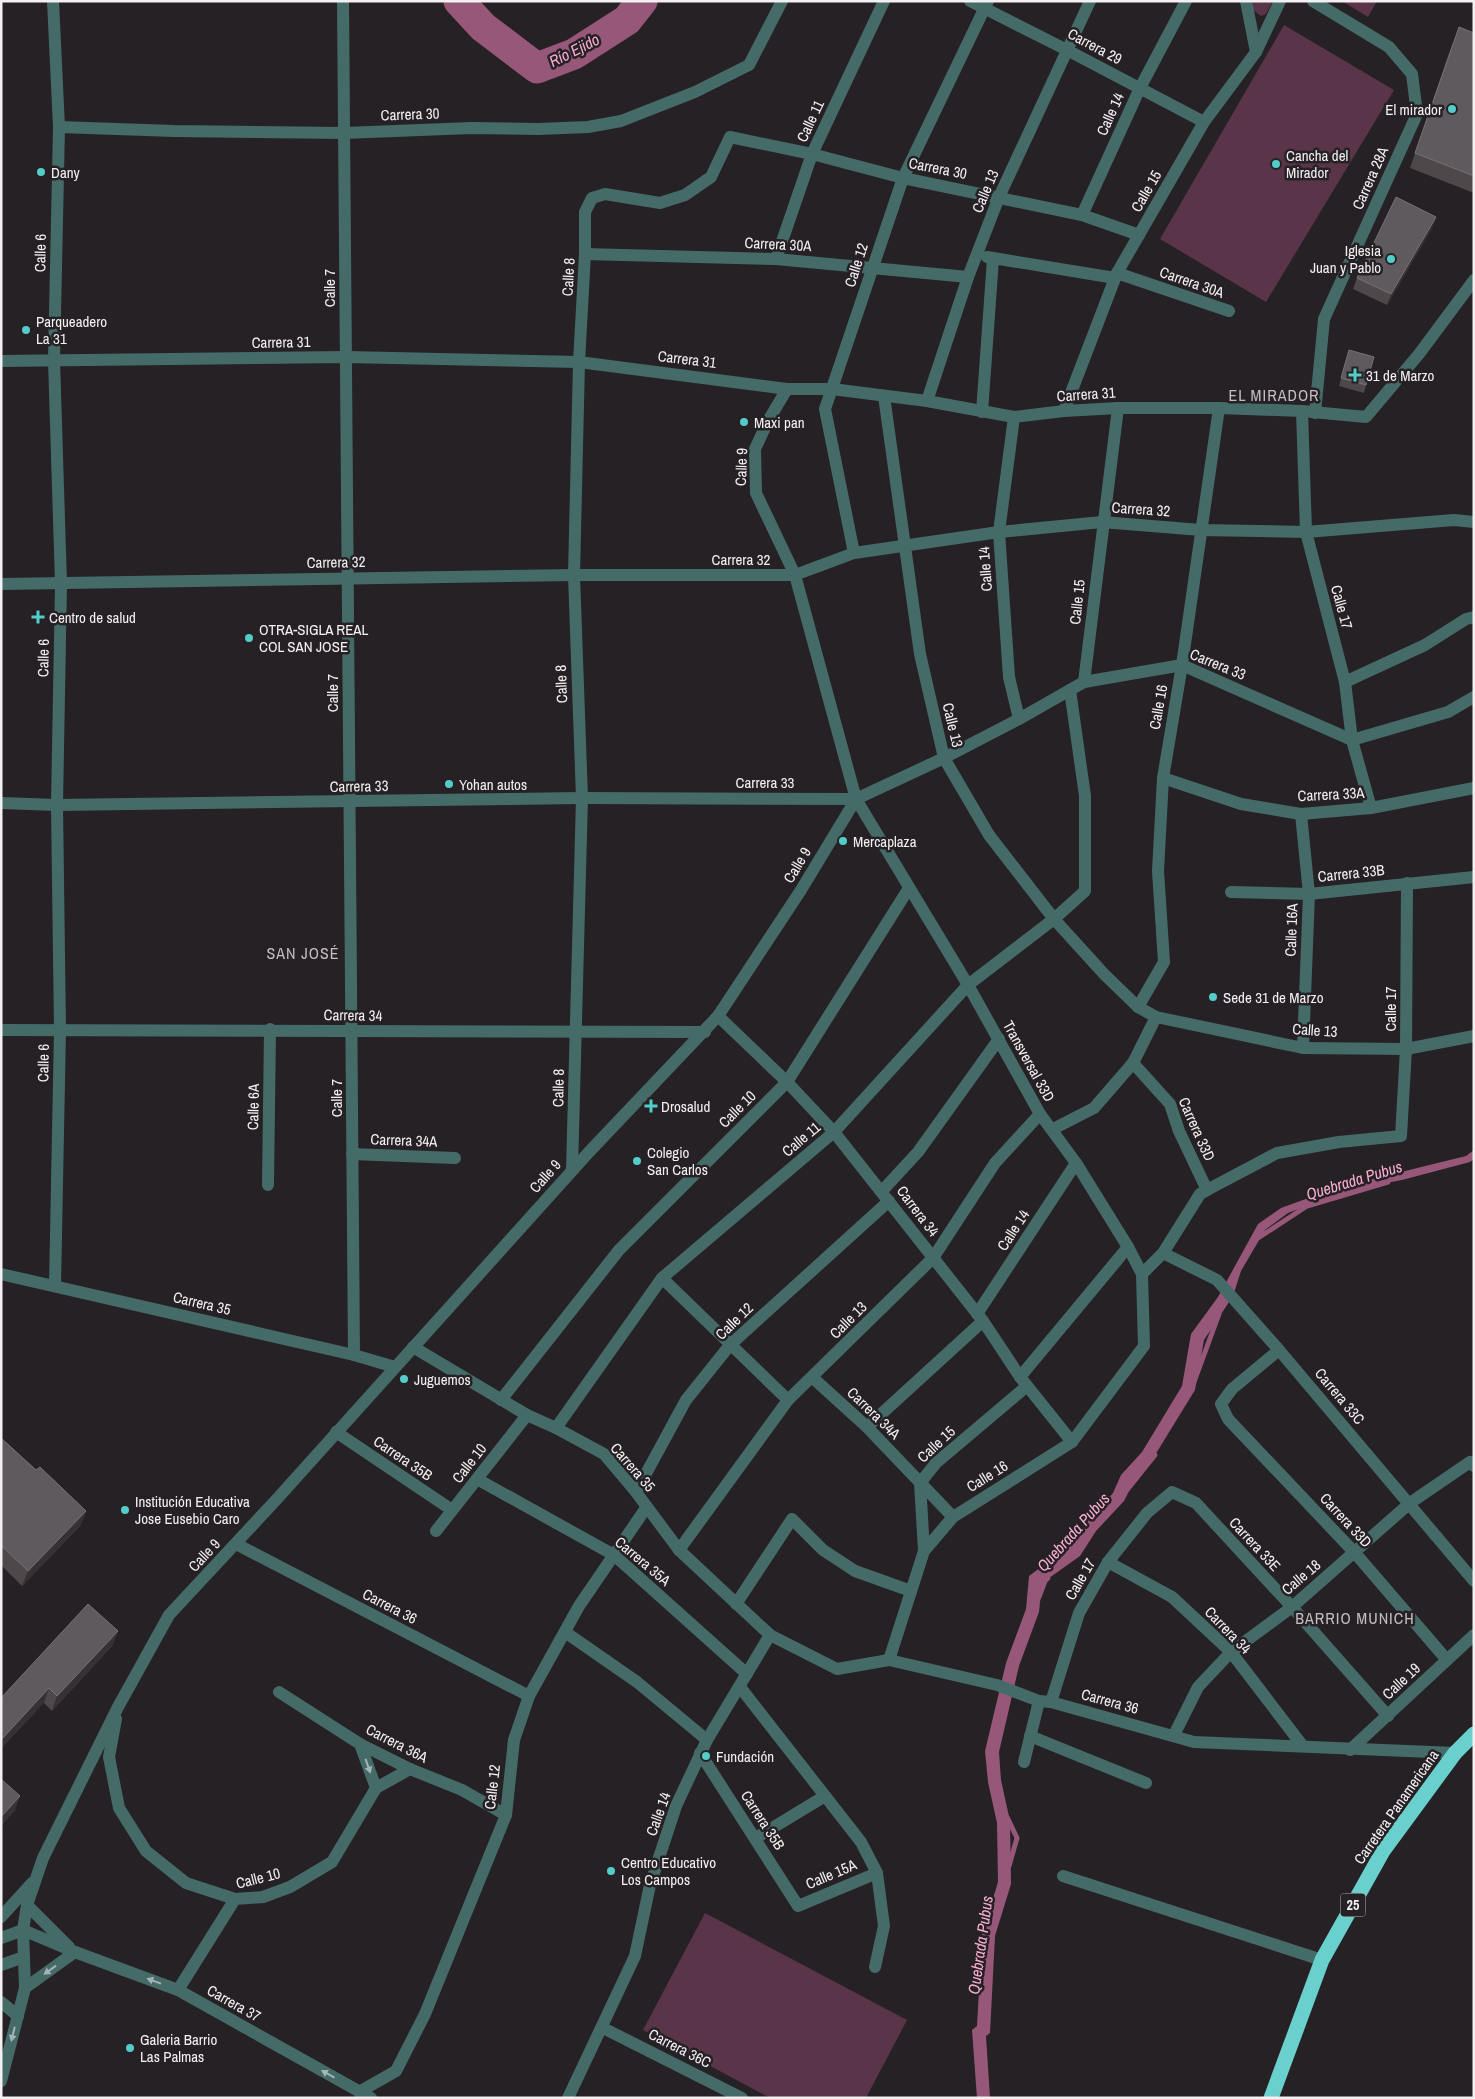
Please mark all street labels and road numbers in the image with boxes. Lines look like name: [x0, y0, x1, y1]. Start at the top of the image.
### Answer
street label: Carrera 29: [1064, 23, 1126, 69]
street label: Calle 14: [1091, 89, 1129, 139]
street label: Calle 11: [791, 96, 829, 145]
street label: Carrera 30: [380, 102, 440, 126]
street label: Carrera 28A: [1347, 142, 1394, 213]
street label: Carrera 30: [907, 152, 969, 184]
street label: Calle 13: [967, 166, 1004, 216]
street label: Calle 15: [1126, 166, 1166, 216]
street label: Carrera 30A: [744, 232, 813, 256]
street label: Calle 6: [29, 234, 51, 272]
street label: Calle 12: [839, 240, 873, 290]
street label: Calle 8: [557, 257, 579, 297]
street label: Carrera 30A: [1157, 261, 1228, 303]
street label: Calle 7: [319, 269, 340, 307]
street label: Carrera 31: [251, 331, 311, 353]
street label: Carrera 31: [657, 345, 718, 373]
street label: Carrera 31: [1056, 381, 1116, 407]
street label: Calle 9: [730, 447, 752, 486]
street label: Carrera 32: [1111, 496, 1171, 522]
street label: Calle 14: [973, 546, 997, 592]
street label: Carrera 32: [712, 549, 771, 570]
street label: Carrera 32: [306, 551, 366, 573]
street label: Calle 15: [1064, 578, 1090, 626]
street label: Calle 17: [1326, 582, 1358, 632]
street label: Calle 6: [32, 639, 54, 677]
street label: Carrera 33: [1187, 643, 1249, 685]
street label: Calle 8: [550, 664, 572, 703]
street label: Calle 7: [322, 674, 343, 712]
street label: Calle 16: [1144, 683, 1172, 731]
street label: Calle 13: [938, 701, 968, 749]
street label: Carrera 33: [736, 772, 795, 793]
street label: Carrera 33: [329, 775, 389, 797]
street label: Carrera 33A: [1297, 782, 1366, 806]
street label: Calle 9: [778, 843, 816, 887]
street label: Carrera 33B: [1317, 859, 1385, 887]
street label: Calle 16A: [1280, 902, 1302, 957]
street label: Calle 17: [1380, 986, 1401, 1032]
street label: Carrera 34: [323, 1004, 383, 1026]
street label: Transversal 33D: [998, 1017, 1060, 1105]
street label: Calle 13: [1292, 1018, 1338, 1042]
street label: Calle 6: [32, 1044, 54, 1082]
street label: Calle 8: [547, 1069, 569, 1107]
street label: Calle 7: [326, 1079, 347, 1117]
street label: Calle 6A: [242, 1083, 264, 1130]
street label: Calle 10: [714, 1086, 760, 1132]
street label: Carrera 33D: [1174, 1094, 1220, 1164]
street label: Calle 11: [777, 1117, 825, 1161]
street label: Carrera 34A: [370, 1128, 439, 1152]
street label: Calle 9: [524, 1155, 566, 1197]
street label: Carrera 34: [892, 1181, 944, 1241]
street label: Calle 14: [992, 1205, 1034, 1255]
street label: Carrera 35: [171, 1286, 233, 1320]
street label: Calle 13: [825, 1297, 871, 1343]
street label: Calle 12: [710, 1298, 758, 1344]
street label: Carrera 33C: [1310, 1363, 1370, 1429]
street label: Carrera 34A: [843, 1382, 906, 1444]
street label: Calle 15: [912, 1421, 960, 1467]
street label: Carrera 35B: [369, 1431, 437, 1485]
street label: Carrera 35: [606, 1438, 660, 1496]
street label: Calle 10: [447, 1439, 491, 1487]
street label: Calle 16: [962, 1455, 1012, 1497]
street label: Carrera 33D: [1315, 1488, 1377, 1552]
street label: Carrera 33E: [1224, 1512, 1286, 1576]
street label: Carrera 35A: [611, 1531, 676, 1591]
street label: Calle 9: [183, 1534, 225, 1576]
street label: Calle 17: [1060, 1554, 1100, 1604]
street label: Calle 18: [1277, 1554, 1325, 1600]
street label: Carrera 36: [359, 1583, 421, 1629]
street label: Carrera 34: [1200, 1602, 1256, 1659]
street label: Calle 19: [1377, 1658, 1425, 1704]
street label: Carrera 36: [1079, 1683, 1141, 1719]
street label: Carrera 36A: [362, 1718, 432, 1768]
street label: Carretera Panamericana: [1349, 1745, 1444, 1868]
street label: Calle 12: [479, 1763, 505, 1811]
street label: Carrera 35B: [736, 1786, 790, 1854]
street label: Calle 14: [640, 1789, 676, 1839]
street label: Calle 15A: [802, 1854, 860, 1894]
street label: Calle 10: [234, 1862, 283, 1894]
road number: 25: [1340, 1894, 1366, 1916]
street label: Carrera 37: [203, 1980, 265, 2027]
street label: Carrera 36C: [645, 2023, 715, 2073]

